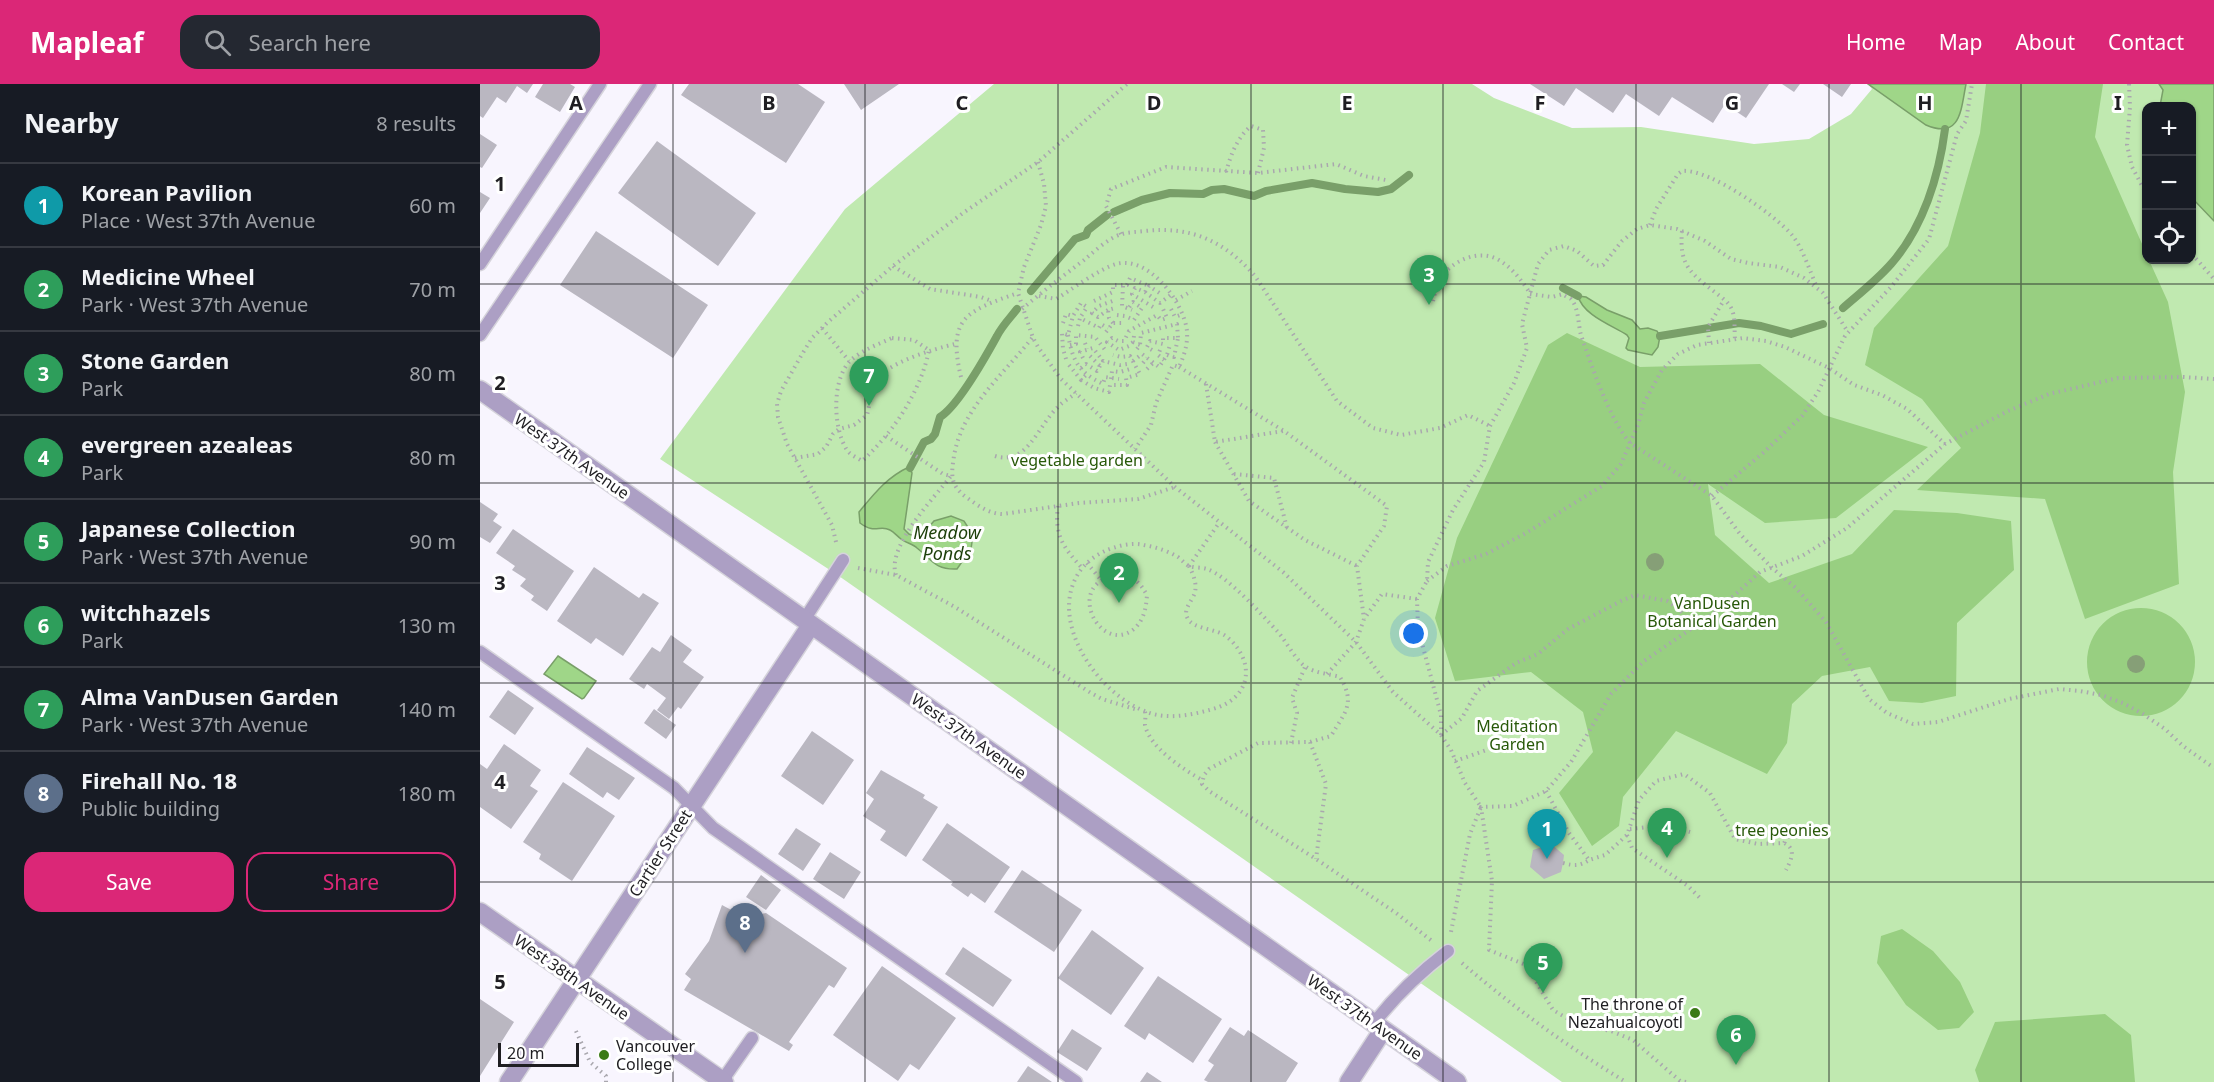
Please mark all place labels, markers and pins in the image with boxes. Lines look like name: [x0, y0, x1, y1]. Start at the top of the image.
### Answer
pin: 3: [1410, 256, 1448, 305]
pin: 7: [850, 356, 888, 406]
pin: 2: [1100, 554, 1138, 603]
pin: 4: [1648, 808, 1686, 858]
pin: 1: [1528, 810, 1566, 859]
pin: 8: [726, 904, 764, 953]
pin: 5: [1524, 944, 1562, 993]
place label: The throne of Nezahualcoyotl: [1568, 993, 1684, 1033]
marker: The throne of Nezahualcoyotl: [1688, 1006, 1702, 1020]
pin: 6: [1716, 1016, 1756, 1065]
place label: Vancouver College: [616, 1035, 696, 1075]
marker: Vancouver College: [597, 1048, 611, 1062]

